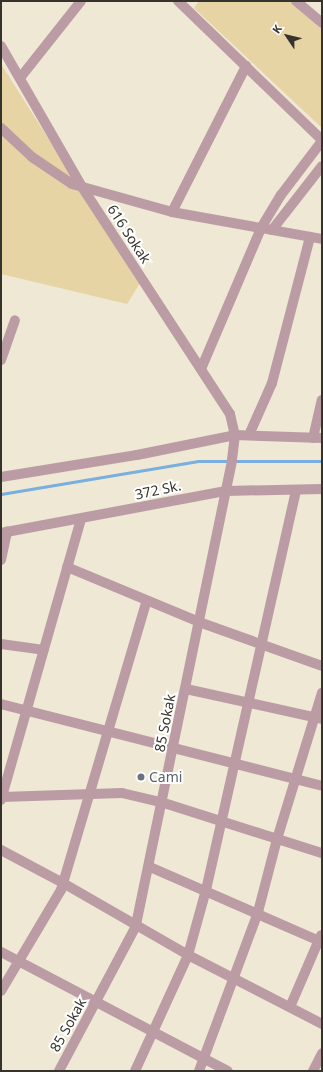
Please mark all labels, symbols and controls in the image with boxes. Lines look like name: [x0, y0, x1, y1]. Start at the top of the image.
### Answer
north arrow: [267, 16, 307, 56]
text: K: [269, 22, 285, 36]
street label: 616 Sokak: [104, 201, 154, 267]
street label: 372 Sk.: [133, 477, 183, 503]
street label: 85 Sokak: [151, 693, 179, 753]
place label: Cami: [149, 769, 182, 785]
marker: Cami: [136, 772, 146, 782]
street label: 85 Sokak: [46, 995, 90, 1055]

